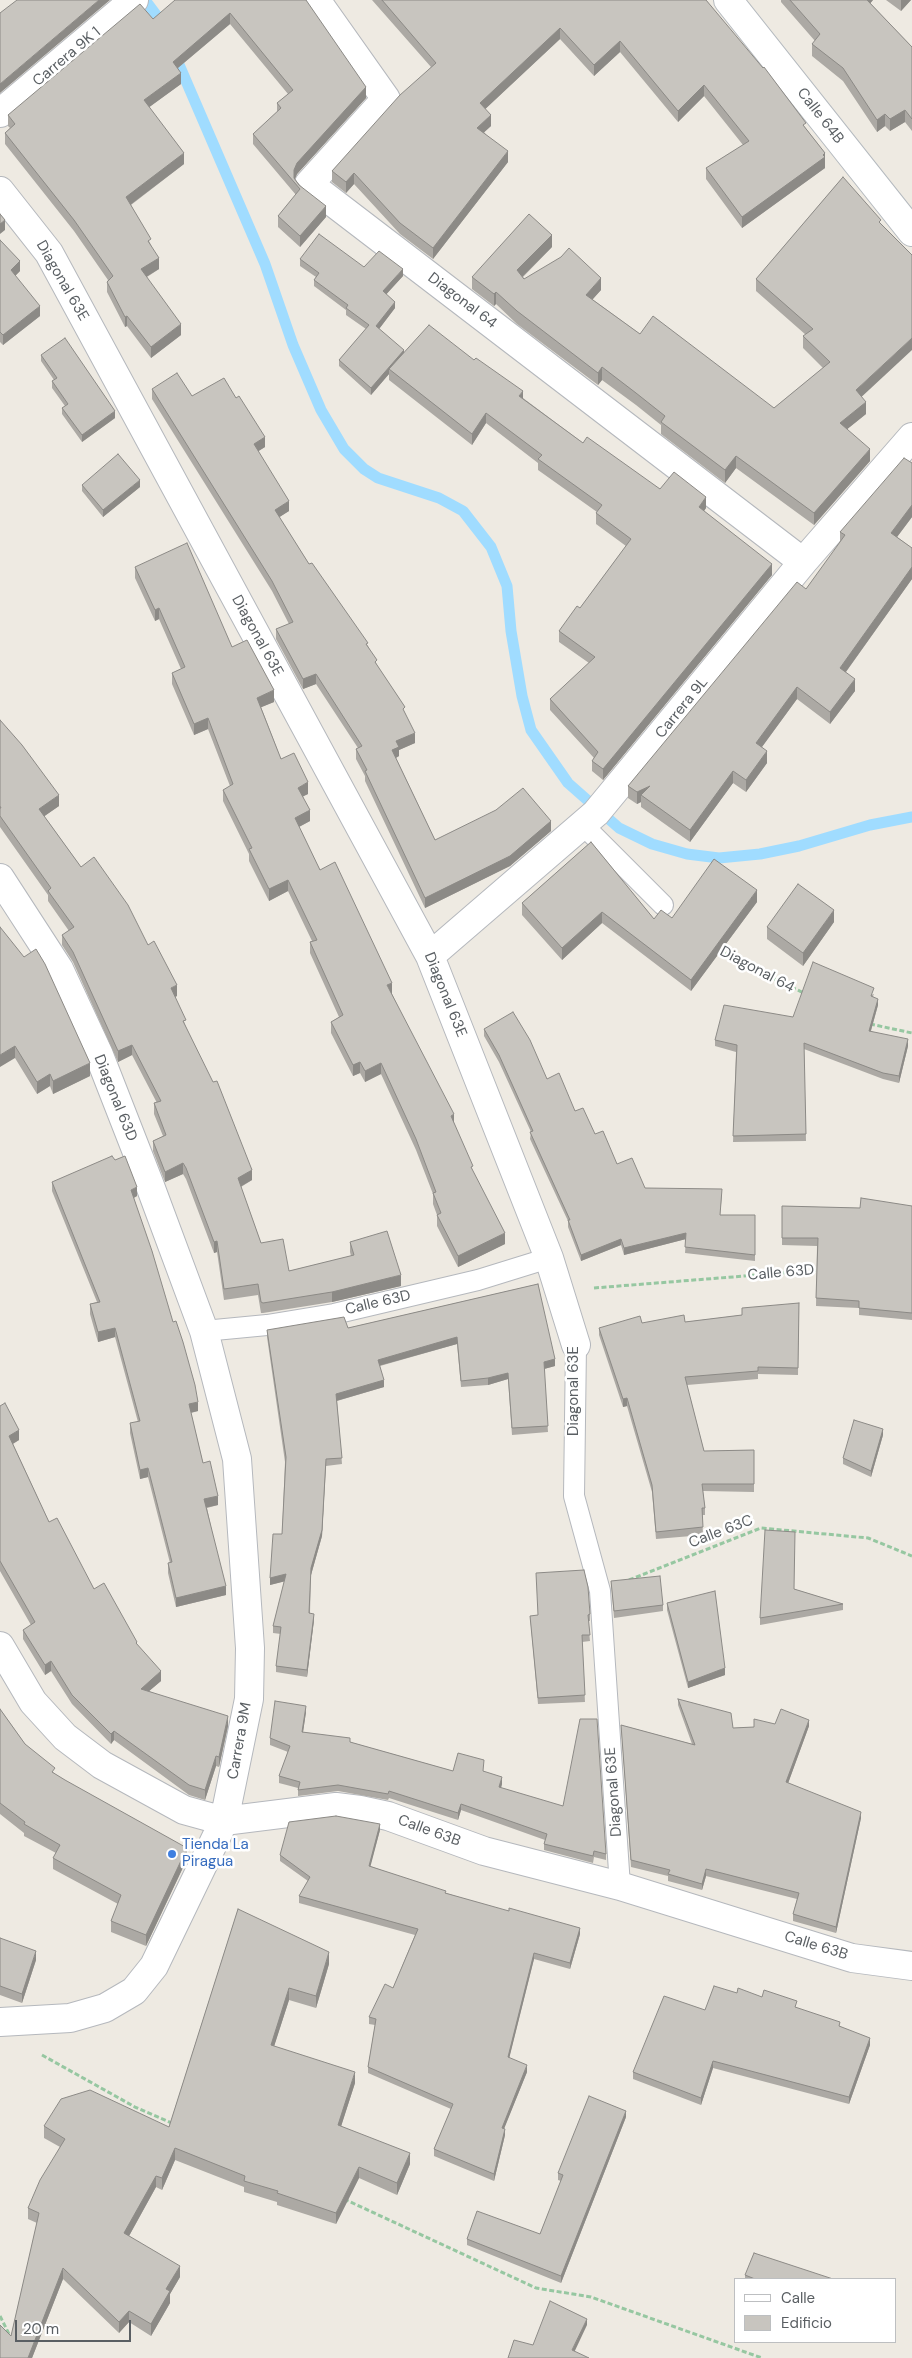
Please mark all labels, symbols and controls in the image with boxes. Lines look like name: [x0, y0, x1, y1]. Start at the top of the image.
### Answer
street label: Carrera 9K 1: [30, 23, 104, 91]
street label: Calle 64B: [793, 85, 847, 147]
street label: Diagonal 63E: [32, 238, 92, 324]
street label: Diagonal 64: [424, 269, 500, 333]
street label: Diagonal 63E: [227, 592, 287, 680]
street label: Carrera 9L: [652, 674, 712, 742]
street label: Diagonal 64: [717, 943, 797, 997]
street label: Diagonal 63E: [420, 950, 470, 1040]
street label: Diagonal 63D: [89, 1052, 141, 1144]
street label: Calle 63D: [747, 1261, 815, 1285]
street label: Calle 63D: [343, 1287, 413, 1319]
street label: Diagonal 63E: [565, 1346, 583, 1436]
street label: Calle 63C: [686, 1512, 756, 1552]
street label: Carrera 9M: [224, 1701, 256, 1781]
street label: Diagonal 63E: [602, 1747, 626, 1837]
street label: Calle 63B: [395, 1811, 463, 1851]
place label: Tienda La Piragua: [182, 1836, 249, 1871]
marker: Tienda La Piragua: [166, 1848, 178, 1860]
street label: Calle 63B: [782, 1928, 850, 1964]
legend: [734, 2278, 897, 2343]
text: Calle: [781, 2288, 815, 2308]
scale bar: [18, 2310, 134, 2342]
text: Edificio: [781, 2313, 832, 2333]
text: 20 m: [23, 2319, 59, 2339]

